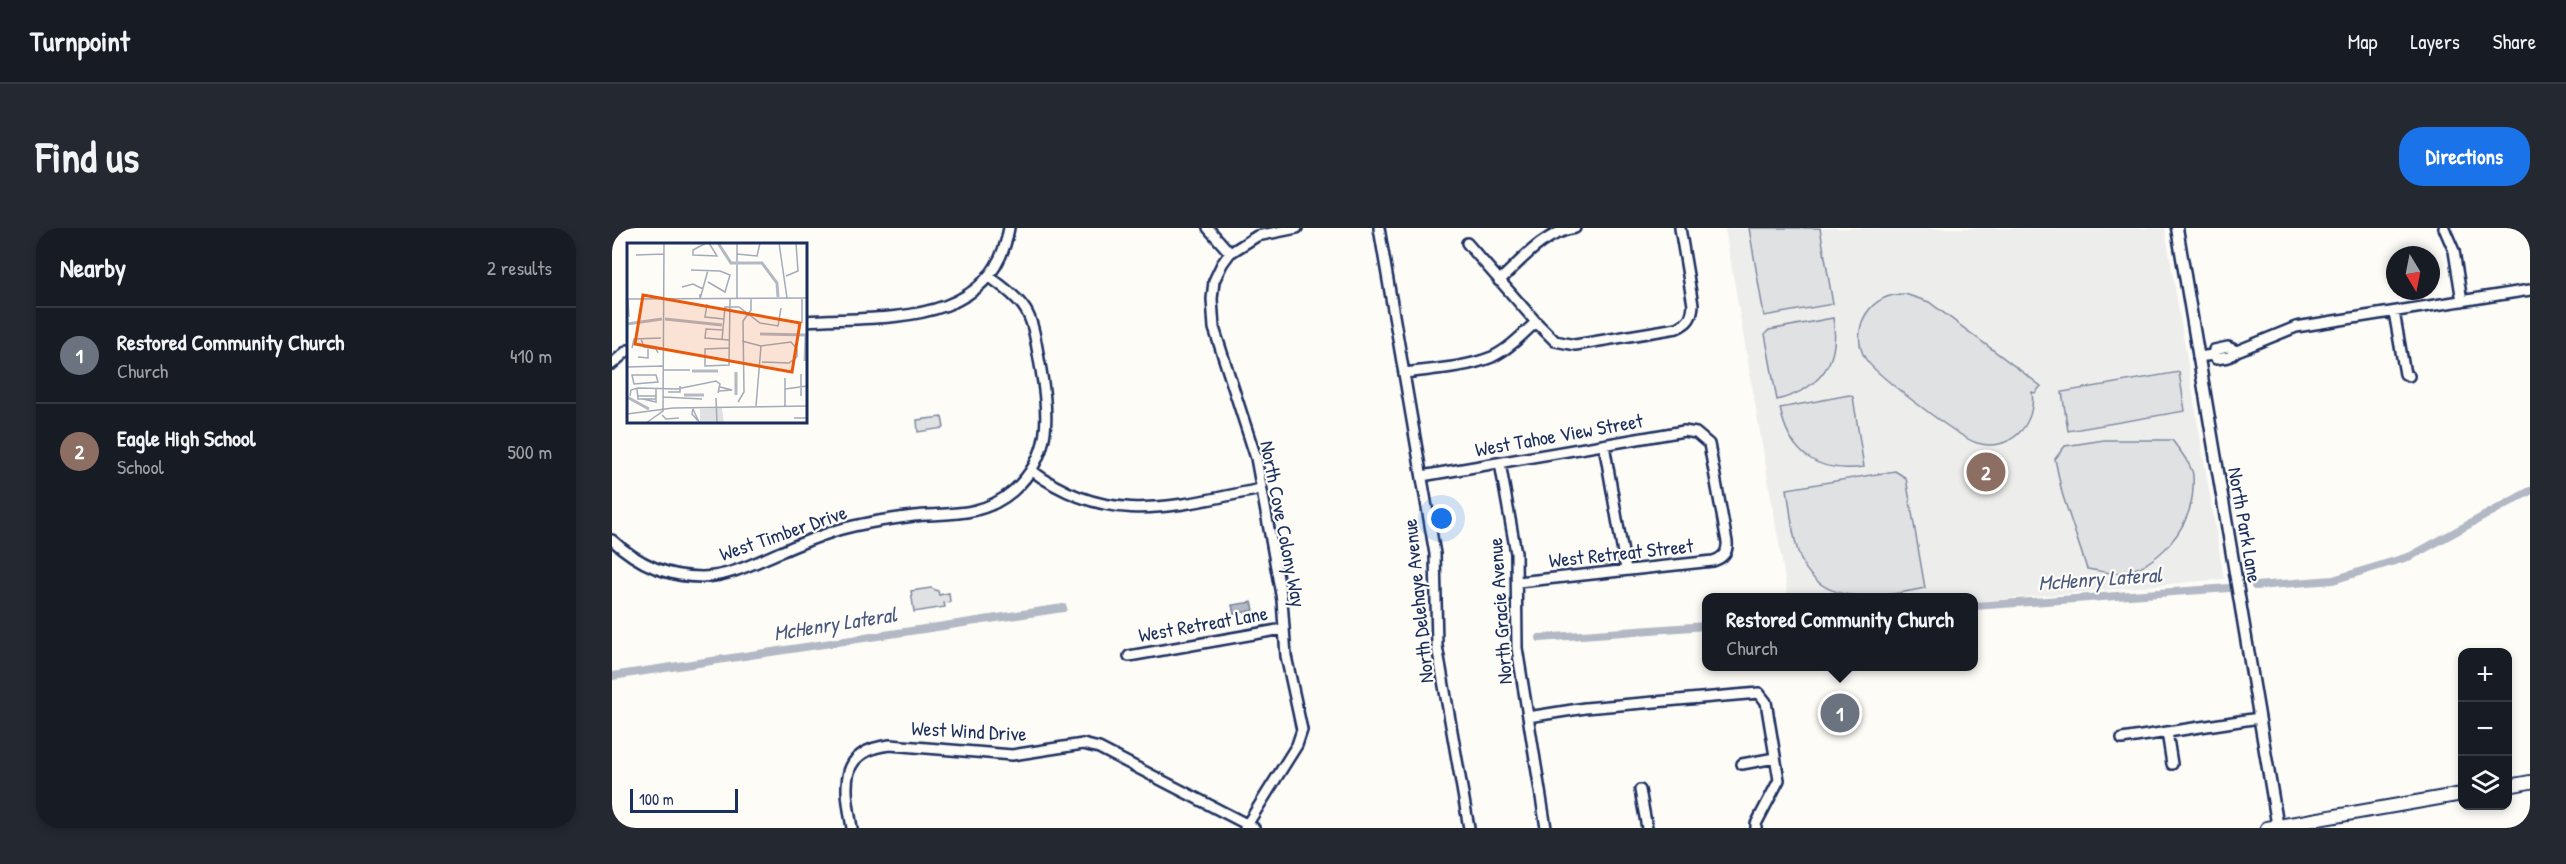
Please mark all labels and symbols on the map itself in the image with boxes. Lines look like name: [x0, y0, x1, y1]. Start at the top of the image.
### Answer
inset map: [627, 243, 807, 423]
north arrow: [2386, 246, 2440, 300]
street label: West Tahoe View Street: [1473, 406, 1646, 463]
street label: North Cove Colony Way: [1254, 438, 1313, 609]
pin: 2: [1966, 450, 2006, 494]
street label: North Park Lane: [2222, 465, 2269, 585]
street label: West Timber Drive: [716, 498, 850, 567]
your location: [1427, 504, 1456, 533]
street label: North Delehaye Avenue: [1395, 518, 1440, 685]
street label: West Retreat Street: [1547, 531, 1696, 574]
street label: North Gracie Avenue: [1481, 537, 1518, 685]
water label: McHenry Lateral: [2037, 560, 2164, 597]
water label: McHenry Lateral: [772, 599, 900, 647]
street label: West Retreat Lane: [1136, 599, 1270, 648]
pin: 1: [1820, 690, 1860, 736]
street label: West Wind Drive: [911, 714, 1027, 747]
scale bar: [630, 786, 738, 814]

